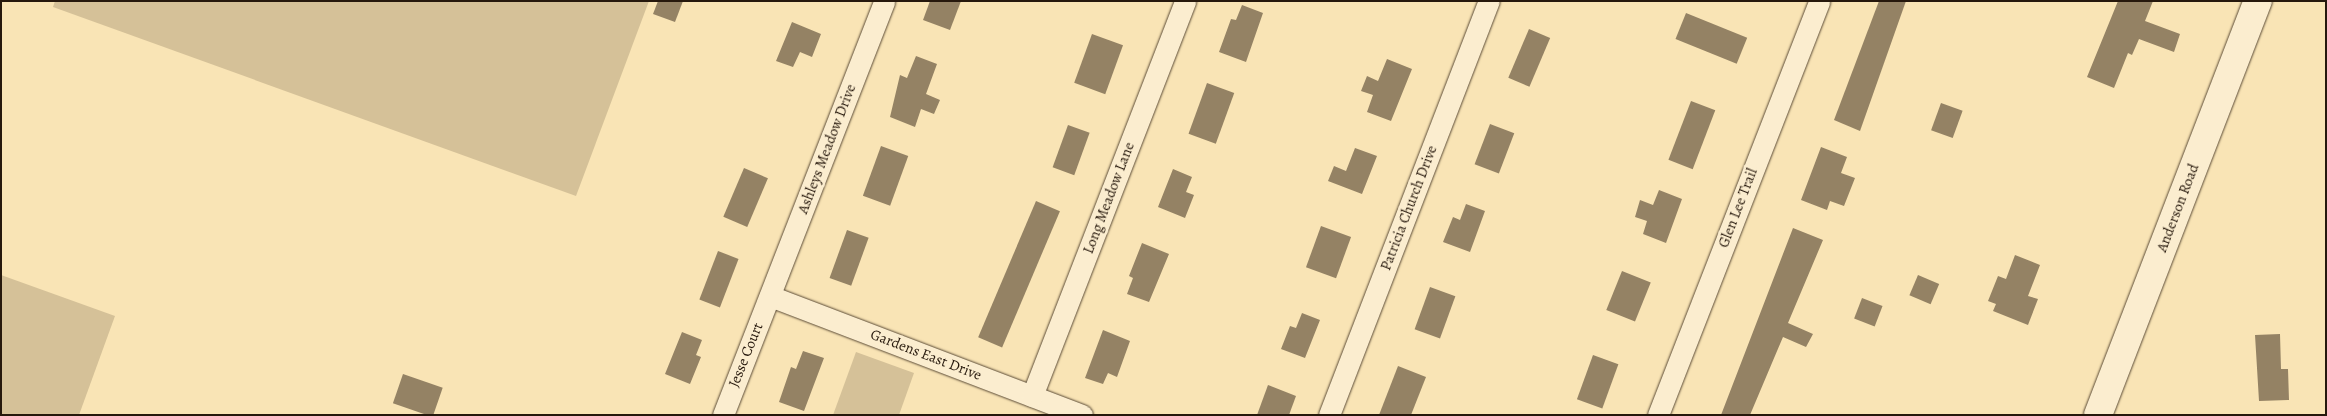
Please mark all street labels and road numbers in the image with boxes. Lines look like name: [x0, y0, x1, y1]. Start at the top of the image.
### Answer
street label: Ashleys Meadow Drive: [794, 82, 860, 216]
street label: Long Meadow Lane: [1079, 140, 1139, 256]
street label: Patricia Church Drive: [1377, 143, 1441, 273]
street label: Anderson Road: [2153, 161, 2203, 255]
street label: Glen Lee Trail: [1715, 166, 1761, 250]
street label: Jesse Court: [725, 320, 767, 390]
street label: Gardens East Drive: [868, 326, 984, 384]

